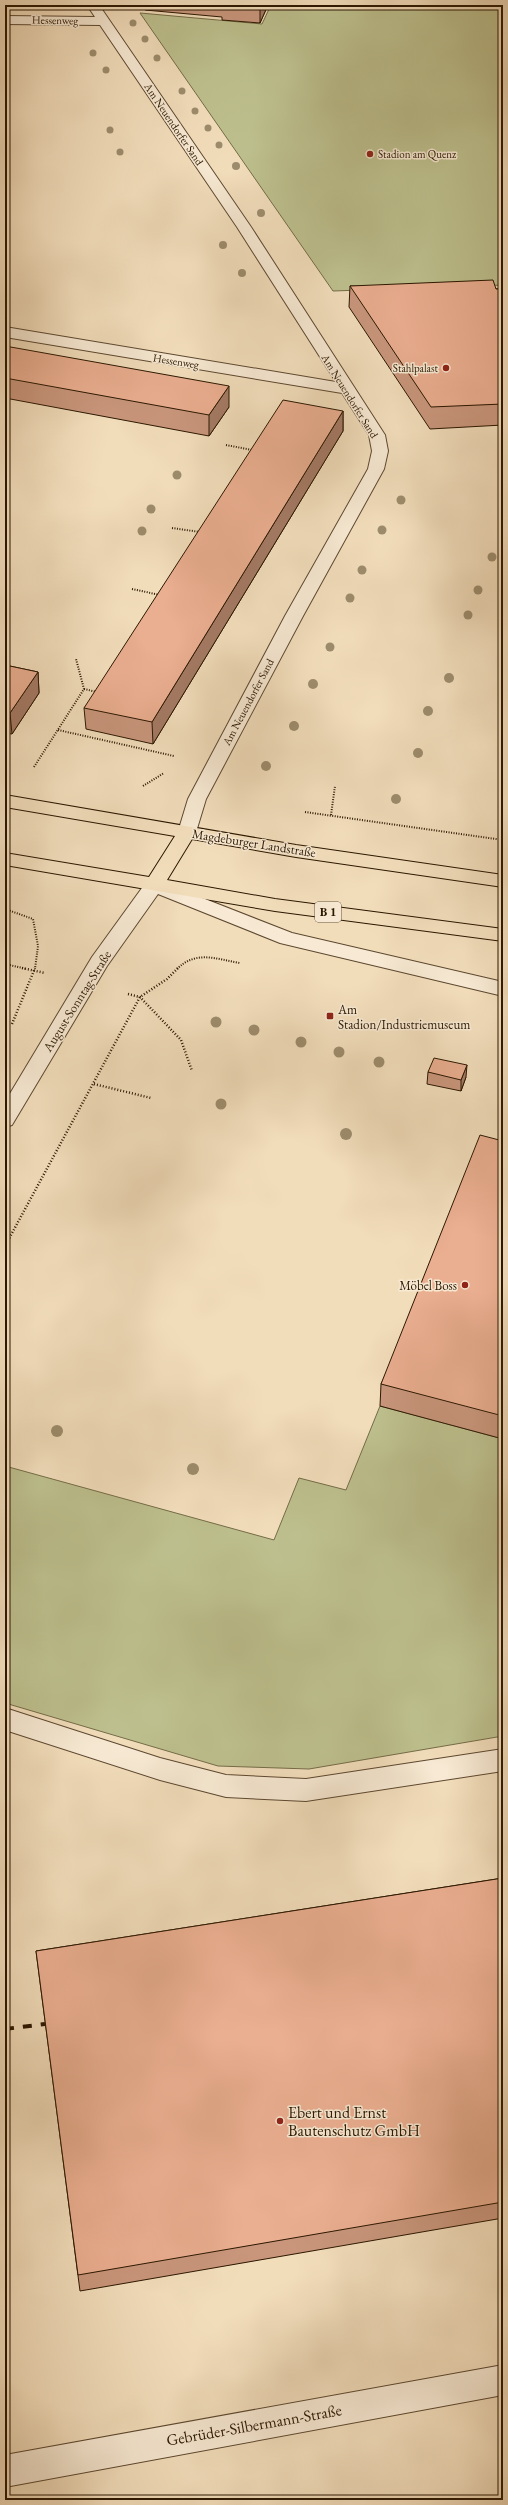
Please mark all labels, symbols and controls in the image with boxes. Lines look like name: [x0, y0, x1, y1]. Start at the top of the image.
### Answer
street label: Hessenweg: [32, 13, 79, 27]
street label: Am Neuendorfer Sand: [141, 79, 207, 168]
place label: Stadion am Quenz: [378, 147, 457, 161]
marker: Stadion am Quenz: [365, 149, 375, 159]
street label: Hessenweg: [152, 350, 200, 372]
street label: Am Neuendorfer Sand: [318, 351, 382, 441]
place label: Stahlpalast: [393, 361, 439, 375]
marker: Stahlpalast: [441, 363, 451, 373]
street label: Am Neuendorfer Sand: [219, 656, 277, 749]
street label: Magdeburger Landstraße: [191, 825, 317, 861]
road number: B 1: [315, 902, 341, 922]
street label: August-Sonntag-Straße: [38, 947, 115, 1056]
place label: Am Stadion/Industriemuseum: [337, 1001, 470, 1033]
marker: Am Stadion/Industriemuseum: [325, 1011, 335, 1021]
place label: Möbel Boss: [399, 1277, 457, 1294]
marker: Möbel Boss: [460, 1280, 470, 1290]
place label: Ebert und Ernst Bautenschutz GmbH: [288, 2102, 420, 2141]
marker: Ebert und Ernst Bautenschutz GmbH: [275, 2116, 285, 2126]
street label: Gebrüder-Silbermann-Straße: [165, 2399, 343, 2451]

